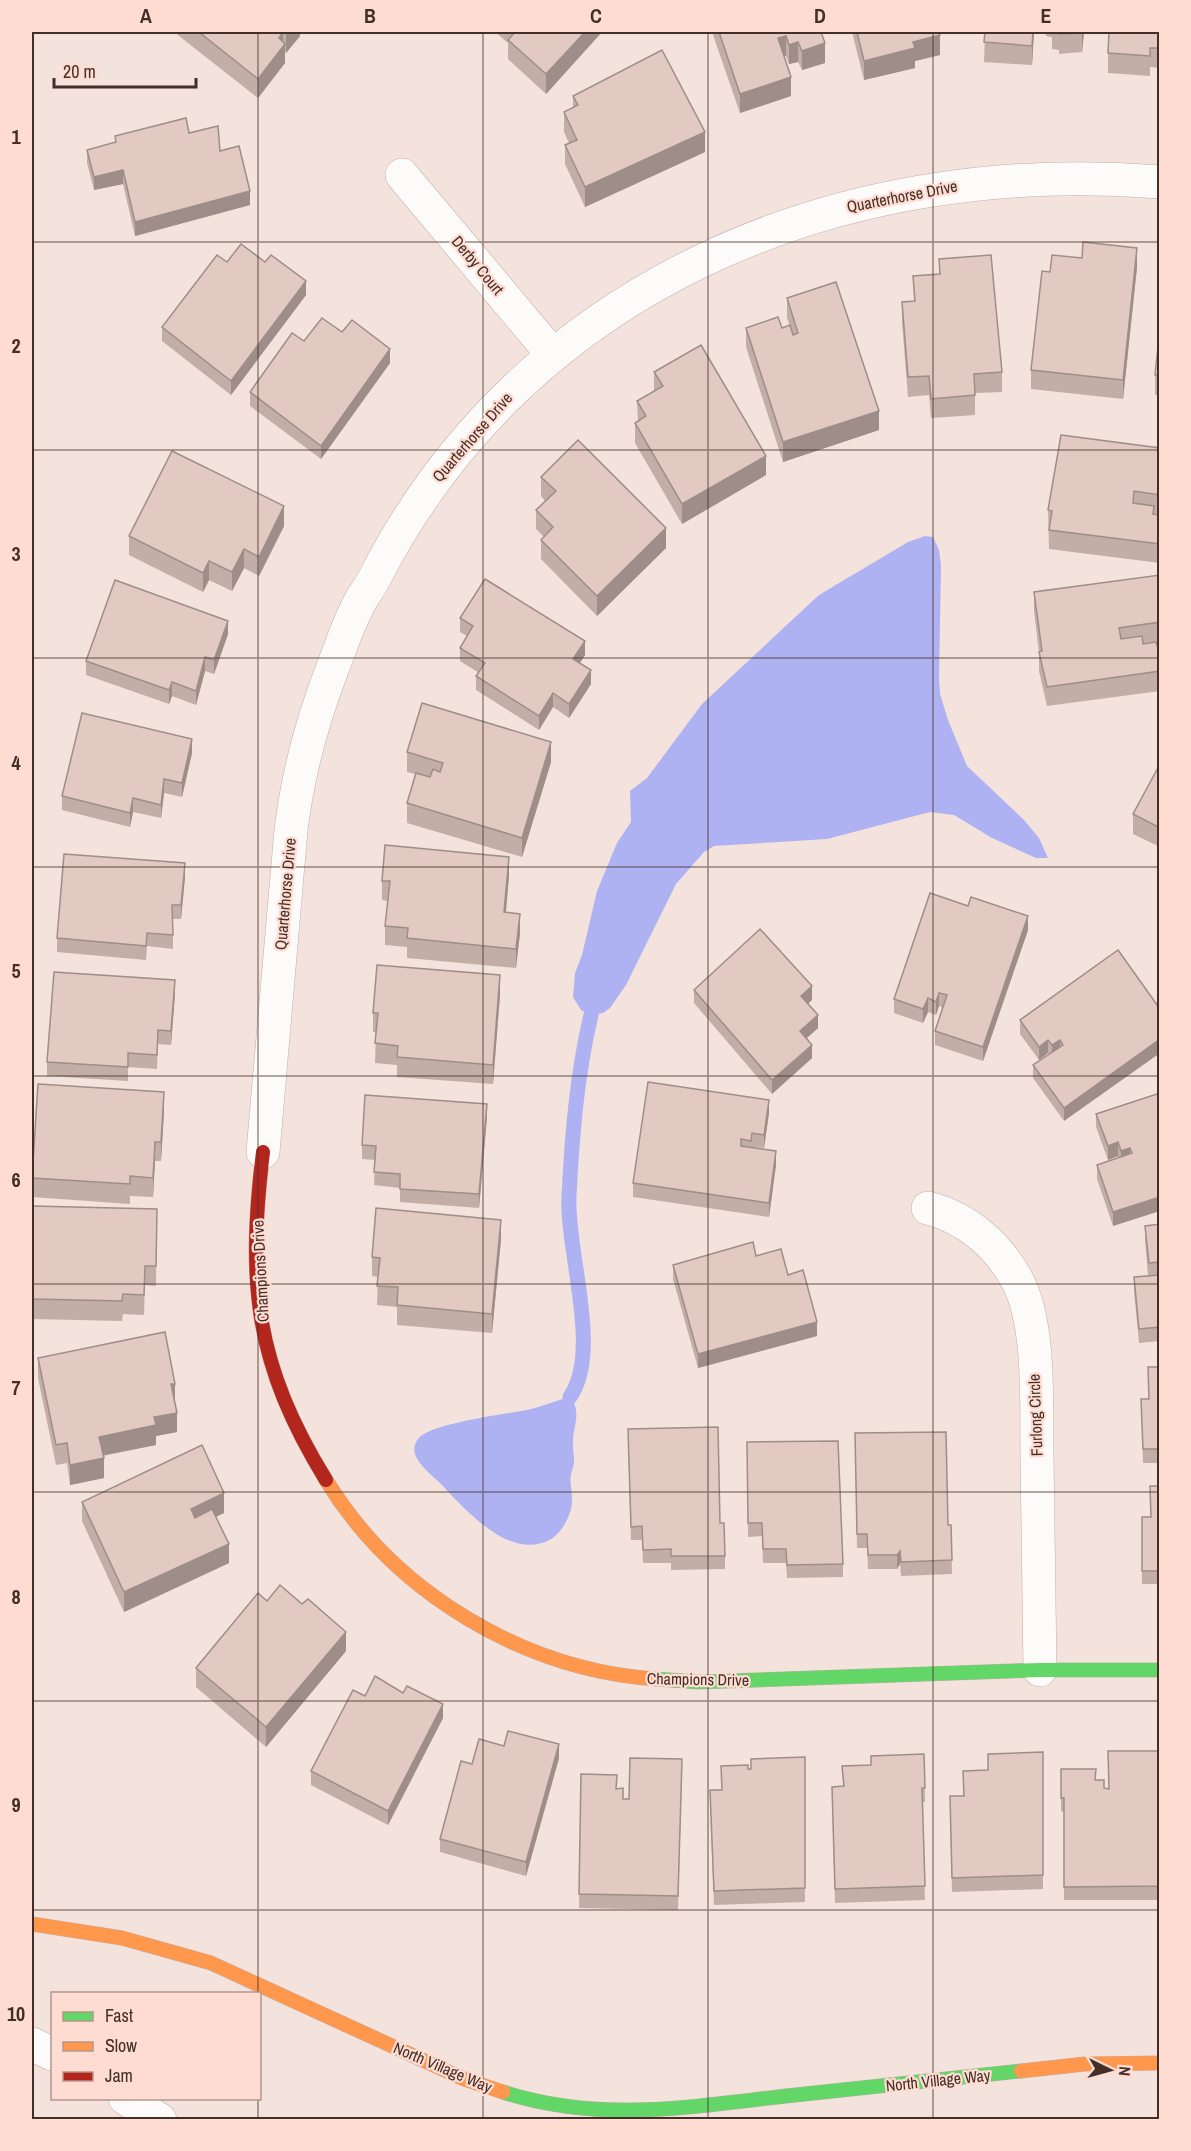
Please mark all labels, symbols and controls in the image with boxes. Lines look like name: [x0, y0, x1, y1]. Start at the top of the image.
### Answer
text: A: [140, 2, 152, 29]
text: B: [364, 2, 376, 29]
text: C: [590, 2, 602, 29]
text: D: [814, 2, 826, 29]
text: E: [1041, 2, 1052, 29]
scale bar: [54, 51, 196, 89]
text: 20 m: [63, 59, 96, 84]
text: 1: [11, 123, 21, 150]
street label: Quarterhorse Drive: [845, 174, 959, 218]
street label: Derby Court: [447, 231, 509, 299]
text: 2: [11, 332, 21, 359]
street label: Quarterhorse Drive: [427, 387, 517, 487]
text: 3: [11, 540, 21, 567]
text: 4: [11, 749, 21, 776]
street label: Quarterhorse Drive: [269, 837, 301, 951]
text: 5: [11, 957, 21, 984]
text: 6: [11, 1166, 21, 1193]
street label: Champions Drive: [246, 1219, 274, 1323]
street label: Furlong Circle: [1023, 1373, 1047, 1457]
text: 7: [11, 1374, 21, 1401]
text: 8: [11, 1583, 21, 1610]
street label: Champions Drive: [647, 1667, 749, 1691]
text: 9: [11, 1791, 21, 1818]
legend: [51, 1992, 261, 2100]
text: 10: [7, 2000, 25, 2027]
text: Fast: [105, 2003, 133, 2028]
text: Slow: [105, 2033, 137, 2058]
street label: North Village Way: [390, 2036, 496, 2098]
north arrow: [1080, 2040, 1140, 2100]
text: Jam: [105, 2063, 133, 2088]
street label: North Village Way: [885, 2064, 992, 2096]
text: N: [1114, 2066, 1136, 2077]

